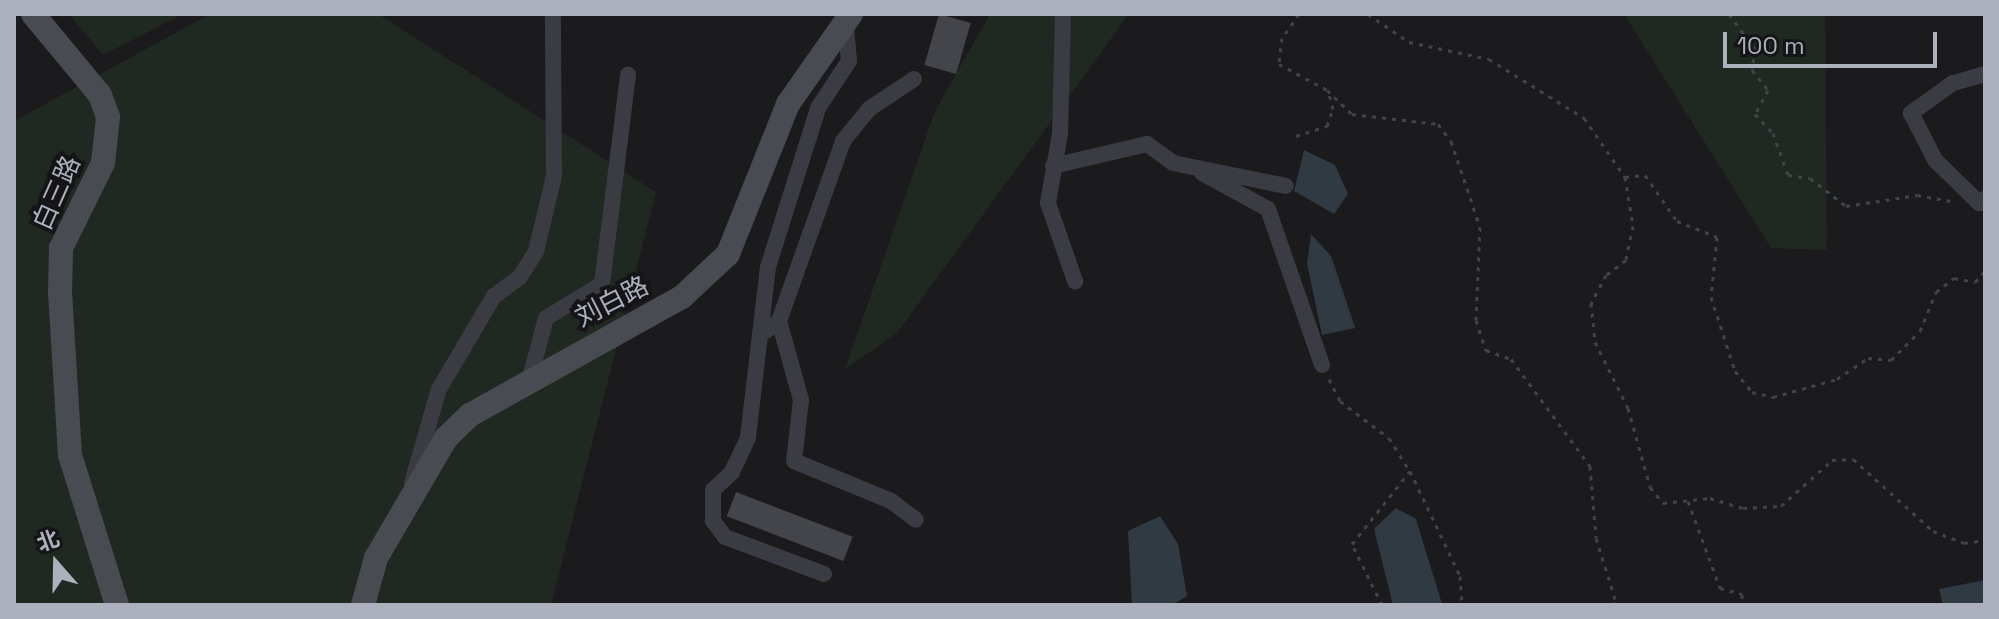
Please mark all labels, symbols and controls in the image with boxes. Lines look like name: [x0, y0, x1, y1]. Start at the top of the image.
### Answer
scale bar: [1727, 16, 1941, 66]
text: 100 m: [1737, 30, 1805, 61]
street label: 白三路: [27, 151, 87, 235]
street label: 刘白路: [570, 270, 654, 334]
north arrow: [16, 523, 96, 603]
text: 北: [33, 524, 63, 557]

